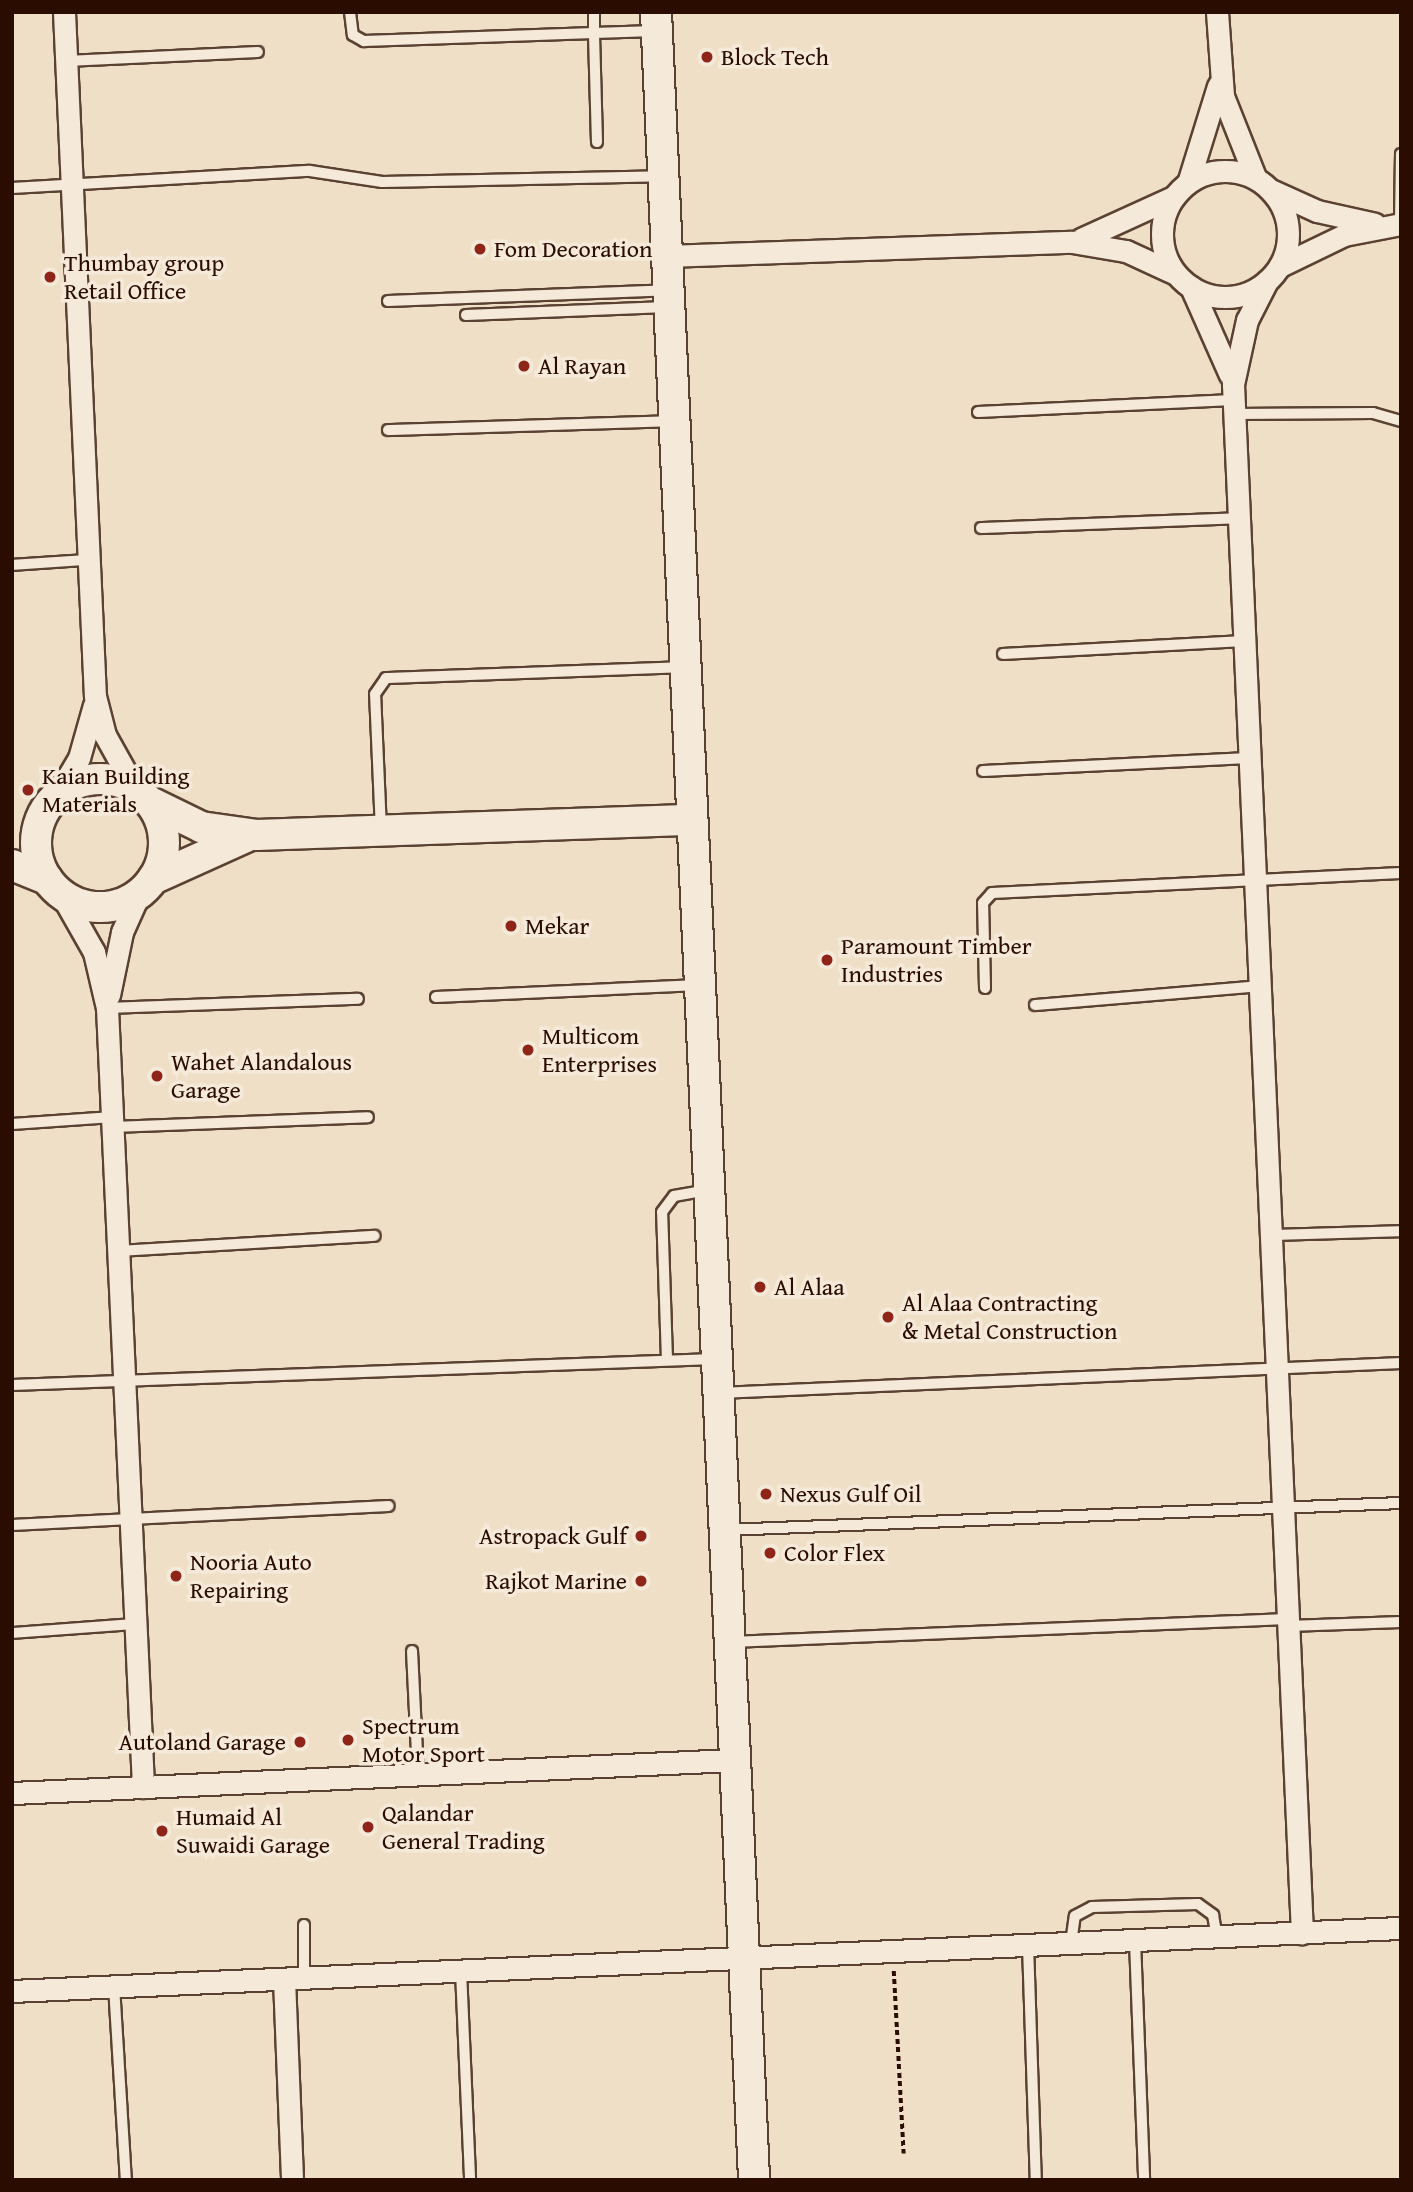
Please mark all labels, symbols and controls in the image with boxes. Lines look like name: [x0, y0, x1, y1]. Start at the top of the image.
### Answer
place label: Block Tech: [721, 43, 829, 71]
marker: Block Tech: [699, 49, 715, 65]
place label: Fom Decoration: [494, 235, 653, 263]
marker: Fom Decoration: [472, 241, 488, 257]
place label: Thumbay group Retail Office: [64, 249, 224, 305]
marker: Thumbay group Retail Office: [42, 269, 58, 285]
place label: Al Rayan: [538, 352, 626, 380]
marker: Al Rayan: [516, 358, 532, 374]
place label: Kaian Building Materials: [42, 762, 189, 818]
marker: Kaian Building Materials: [20, 782, 36, 798]
place label: Mekar: [525, 912, 589, 940]
marker: Mekar: [503, 918, 519, 934]
place label: Paramount Timber Industries: [841, 932, 1032, 988]
marker: Paramount Timber Industries: [819, 952, 835, 968]
place label: Multicom Enterprises: [542, 1022, 657, 1078]
marker: Multicom Enterprises: [520, 1042, 536, 1058]
place label: Wahet Alandalous Garage: [171, 1048, 352, 1104]
marker: Wahet Alandalous Garage: [149, 1068, 165, 1084]
place label: Al Alaa: [774, 1273, 845, 1301]
marker: Al Alaa: [752, 1279, 768, 1295]
place label: Al Alaa Contracting & Metal Construction: [902, 1289, 1117, 1345]
marker: Al Alaa Contracting & Metal Construction: [880, 1309, 896, 1325]
place label: Nexus Gulf Oil: [780, 1480, 922, 1508]
marker: Nexus Gulf Oil: [758, 1486, 774, 1502]
place label: Astropack Gulf: [479, 1522, 627, 1550]
marker: Astropack Gulf: [633, 1528, 649, 1544]
place label: Color Flex: [784, 1539, 885, 1567]
marker: Color Flex: [762, 1545, 778, 1561]
place label: Nooria Auto Repairing: [190, 1548, 312, 1604]
place label: Rajkot Marine: [485, 1567, 627, 1595]
marker: Nooria Auto Repairing: [168, 1568, 184, 1584]
marker: Rajkot Marine: [633, 1573, 649, 1589]
place label: Spectrum Motor Sport: [362, 1712, 485, 1768]
place label: Autoland Garage: [118, 1728, 286, 1756]
marker: Spectrum Motor Sport: [340, 1732, 356, 1748]
marker: Autoland Garage: [292, 1734, 308, 1750]
place label: Qalandar General Trading: [382, 1799, 545, 1855]
place label: Humaid Al Suwaidi Garage: [176, 1803, 330, 1859]
marker: Qalandar General Trading: [360, 1819, 376, 1835]
marker: Humaid Al Suwaidi Garage: [154, 1823, 170, 1839]

